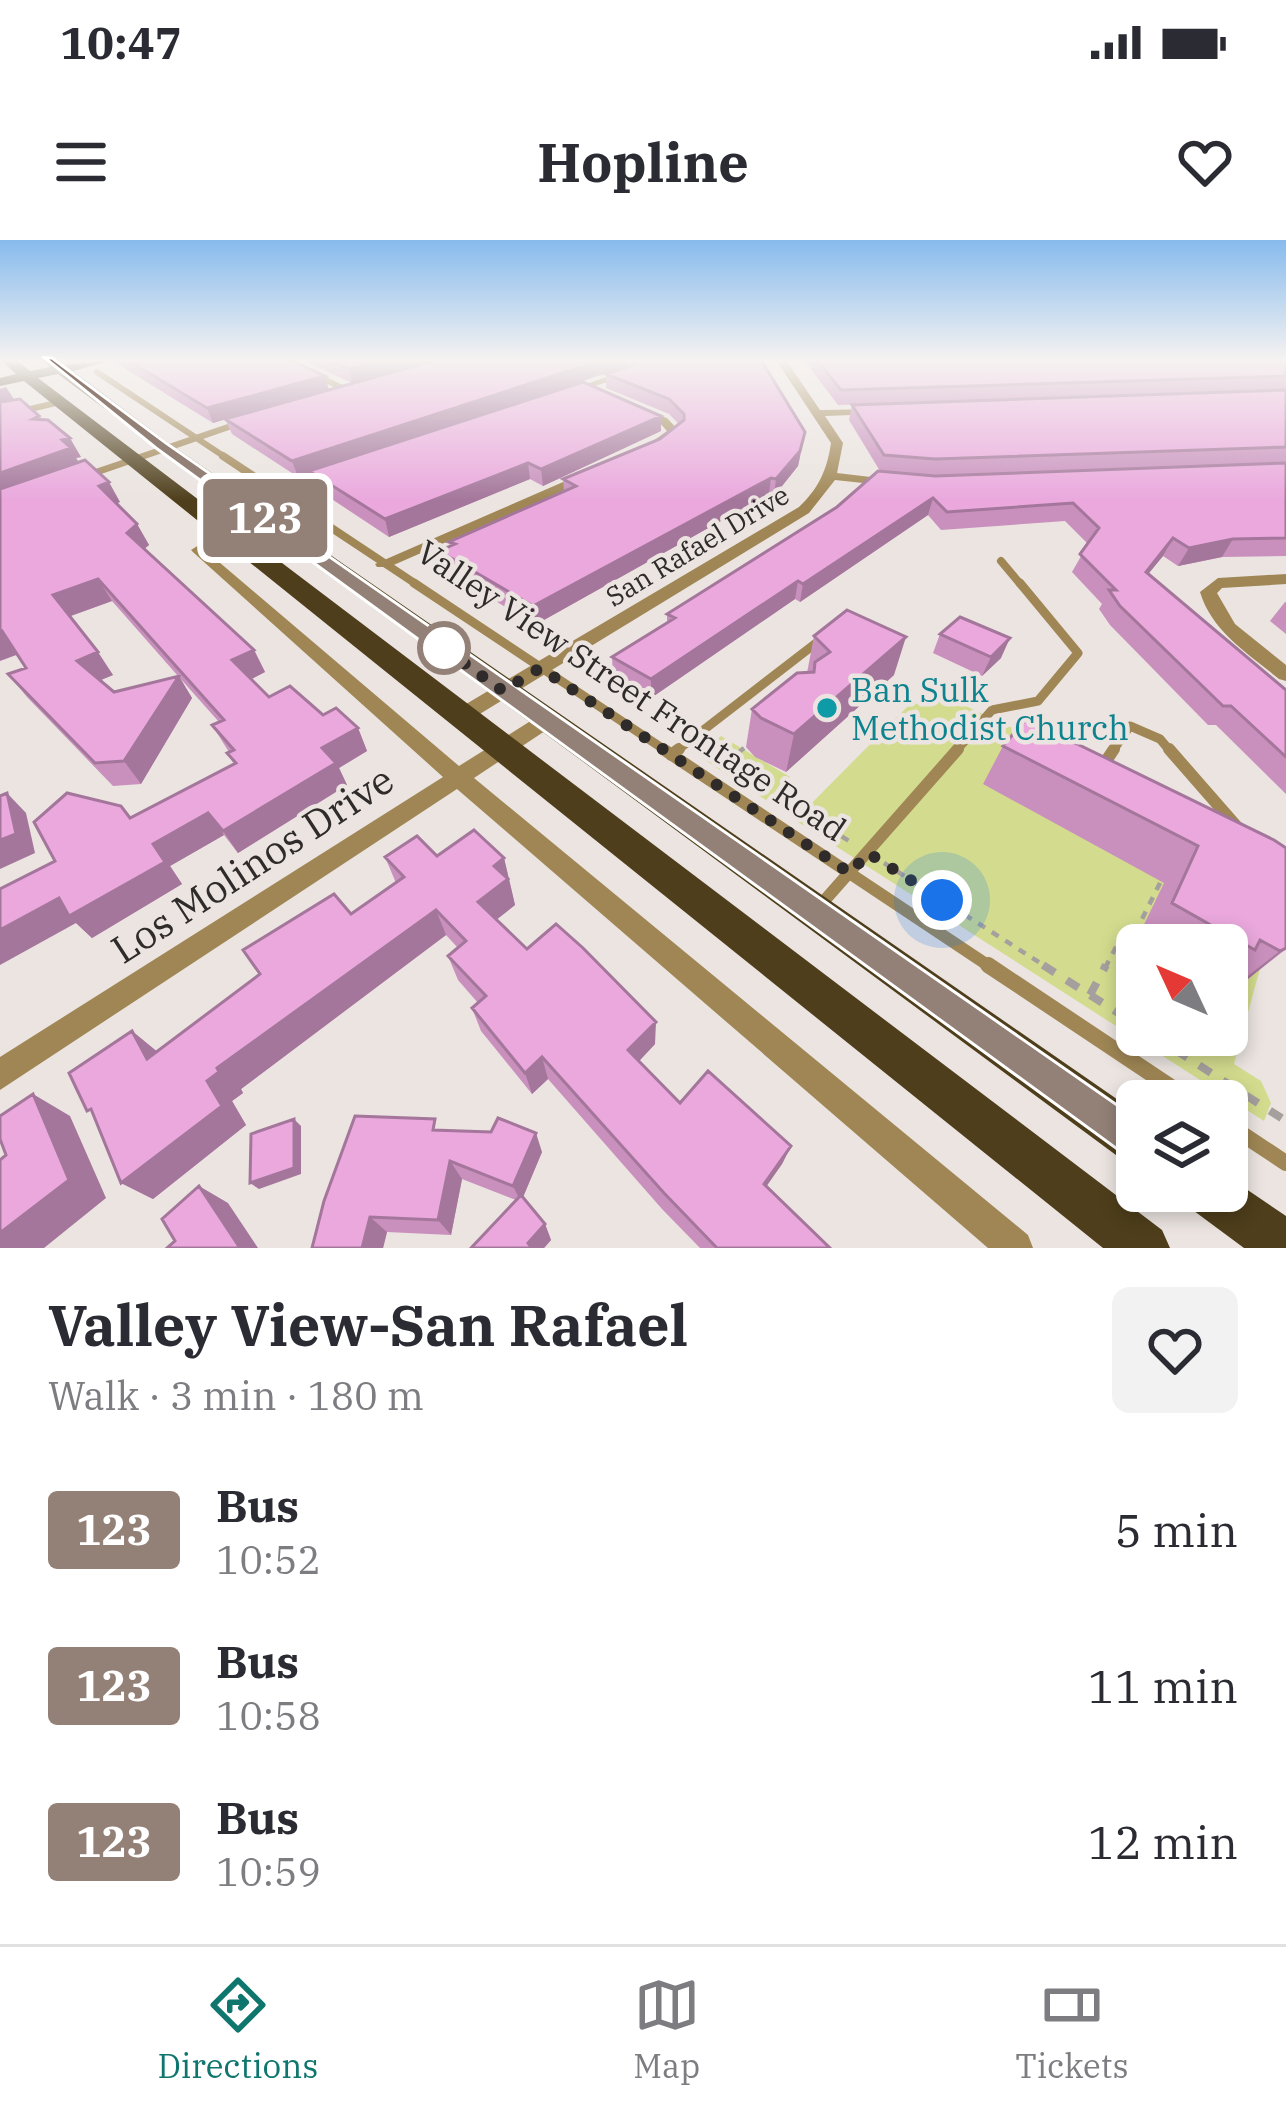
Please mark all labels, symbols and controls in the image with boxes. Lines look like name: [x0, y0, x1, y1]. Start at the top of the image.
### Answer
text: 10:47: [60, 13, 182, 71]
text: Hopline: [537, 127, 749, 197]
icon: menu: [48, 129, 114, 195]
icon: heart: [1172, 129, 1238, 195]
street label: San Rafael Drive: [599, 476, 795, 614]
line badge: 123: [196, 479, 334, 557]
text: 123: [227, 490, 303, 545]
street label: Valley View Street Frontage Road: [409, 530, 855, 850]
unlabelled marker: [419, 623, 469, 673]
place label: Ban Sulk Methodist Church: [851, 668, 1129, 749]
marker: Ban Sulk Methodist Church: [814, 695, 840, 721]
street label: Los Molinos Drive: [101, 754, 403, 974]
your location: [912, 870, 972, 930]
north arrow: [1116, 924, 1248, 1056]
map controls: [1116, 924, 1248, 1212]
button: layers: [1116, 1080, 1248, 1212]
button: heart: [1112, 1287, 1238, 1413]
text: Valley View-San Rafael: [48, 1288, 688, 1362]
text: Walk · 3 min · 180 m: [48, 1370, 424, 1421]
text: Bus: [216, 1476, 299, 1534]
text: 5 min: [1115, 1501, 1238, 1559]
text: 123: [76, 1502, 152, 1557]
text: 10:52: [216, 1534, 321, 1585]
text: Bus: [216, 1632, 299, 1690]
text: 11 min: [1088, 1657, 1238, 1715]
text: 123: [76, 1658, 152, 1713]
text: 10:58: [216, 1690, 321, 1741]
text: Bus: [216, 1788, 299, 1846]
text: 12 min: [1088, 1813, 1238, 1871]
text: 123: [76, 1814, 152, 1869]
text: 10:59: [216, 1846, 321, 1897]
tab: Directions: [157, 1972, 318, 2087]
tab: Map: [633, 1972, 700, 2087]
tab: Tickets: [1015, 1972, 1129, 2087]

